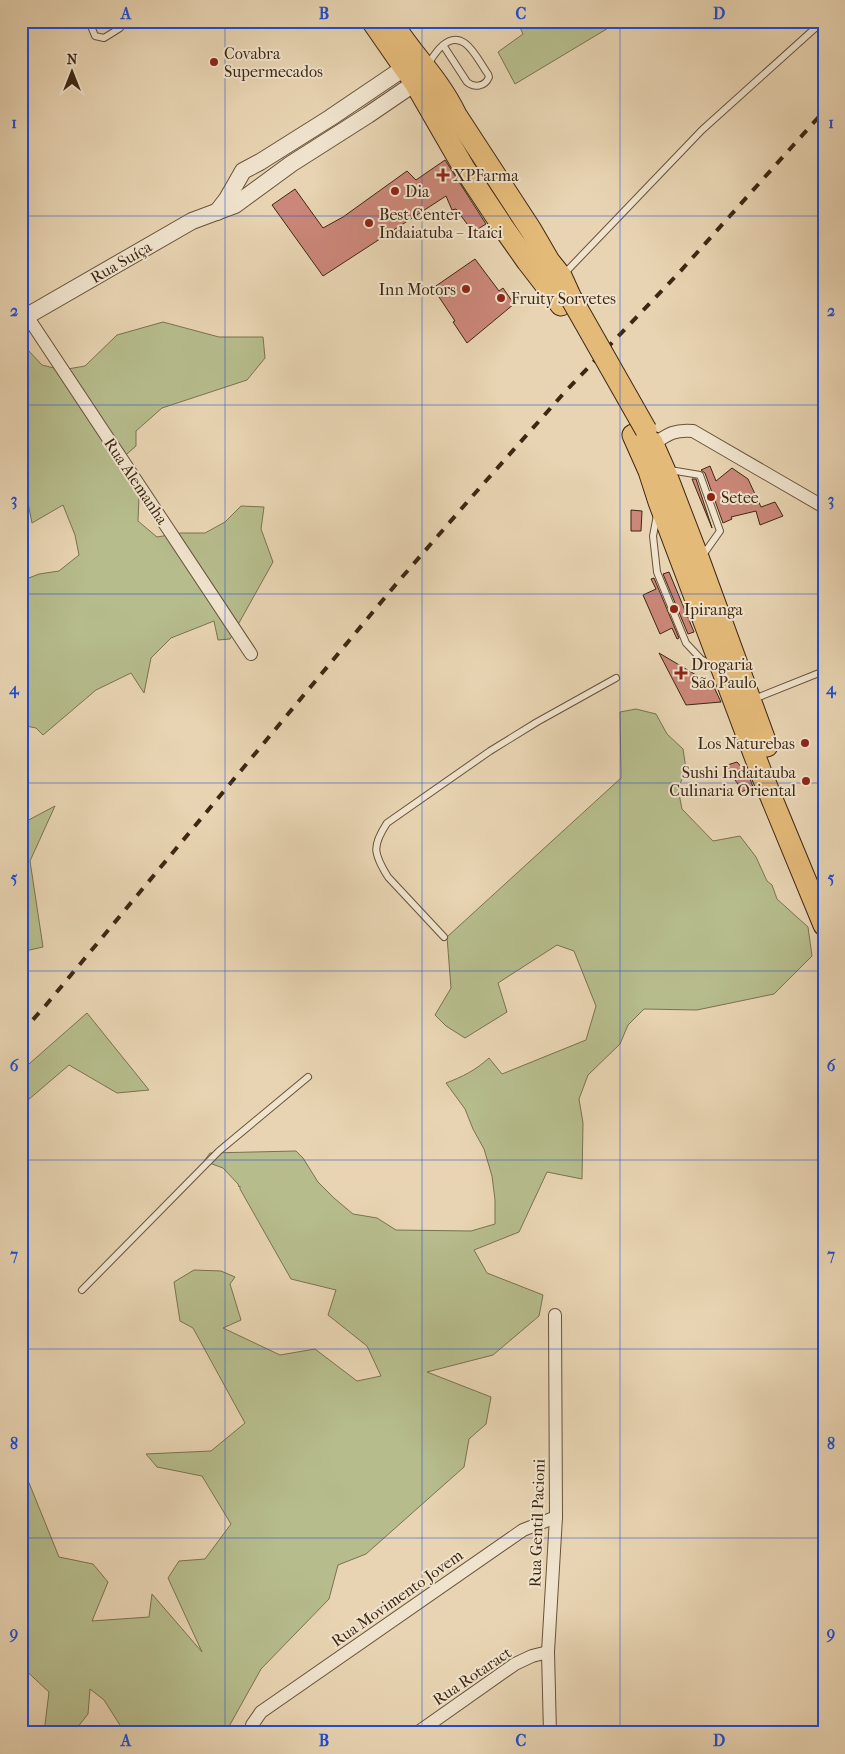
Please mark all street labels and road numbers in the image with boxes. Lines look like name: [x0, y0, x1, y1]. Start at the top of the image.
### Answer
street label: Rua Suíça: [87, 237, 156, 287]
street label: Rua Alemanha: [100, 434, 172, 528]
street label: Rua Gentil Pacioni: [525, 1458, 549, 1588]
street label: Rua Movimento Jovem: [328, 1545, 467, 1651]
street label: Rua Rotaract: [429, 1643, 515, 1709]

